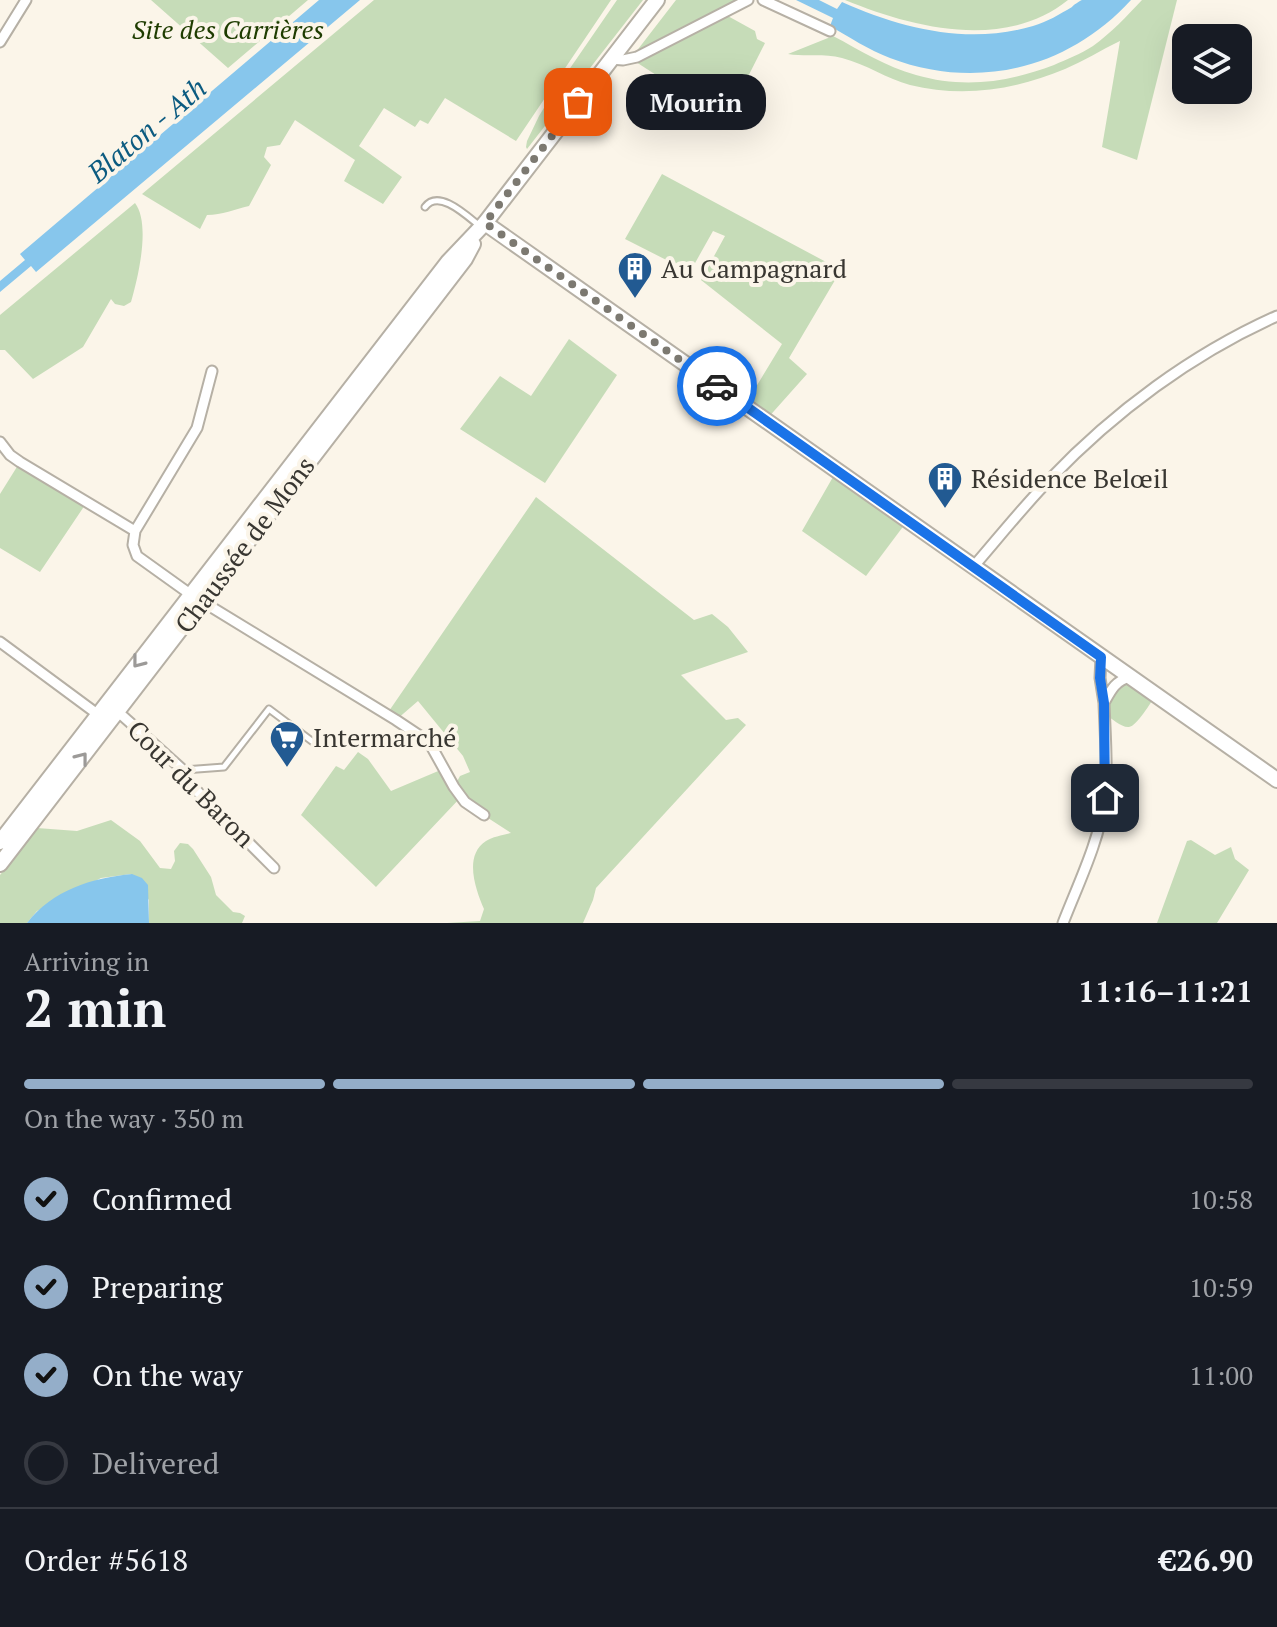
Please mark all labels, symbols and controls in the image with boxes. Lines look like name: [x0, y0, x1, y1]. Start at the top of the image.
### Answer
park label: Site des Carrières: [132, 12, 324, 46]
map controls: [1172, 24, 1252, 104]
button: layers: [1172, 24, 1252, 104]
pin: [544, 68, 612, 136]
water label: Blaton - Ath: [79, 69, 214, 191]
callout: Mourin: [626, 74, 766, 130]
icon: bag: [556, 80, 600, 124]
text: Mourin: [650, 85, 742, 119]
building icon: Au Campagnard: [616, 250, 654, 300]
place label: Au Campagnard: [661, 251, 847, 285]
courier: [677, 346, 757, 426]
icon: car: [695, 364, 739, 408]
street label: Chaussée de Mons: [167, 449, 322, 639]
building icon: Résidence Belœil: [926, 460, 964, 510]
place label: Résidence Belœil: [971, 461, 1169, 495]
one-way arrow: [133, 653, 148, 667]
street label: Cour du Baron: [121, 712, 263, 854]
supermarket icon: Intermarché: [268, 719, 306, 769]
place label: Intermarché: [313, 720, 456, 754]
one-way arrow: [72, 752, 86, 767]
pin: [1071, 764, 1139, 832]
icon: home: [1083, 776, 1127, 820]
text: Arriving in: [24, 944, 149, 978]
text: 11:16–11:21: [1078, 971, 1253, 1011]
text: 2 min: [24, 973, 166, 1042]
text: On the way · 350 m: [24, 1101, 244, 1135]
icon: check: [24, 1177, 68, 1221]
text: Confirmed: [92, 1179, 232, 1219]
text: 10:58: [1189, 1182, 1253, 1216]
icon: check: [24, 1265, 68, 1309]
text: Preparing: [92, 1267, 223, 1307]
text: 10:59: [1189, 1270, 1253, 1304]
icon: check: [24, 1353, 68, 1397]
text: On the way: [92, 1355, 243, 1395]
text: 11:00: [1189, 1358, 1253, 1392]
text: Delivered: [92, 1443, 219, 1483]
text: Order #5618: [24, 1540, 188, 1580]
text: €26.90: [1159, 1540, 1253, 1580]

